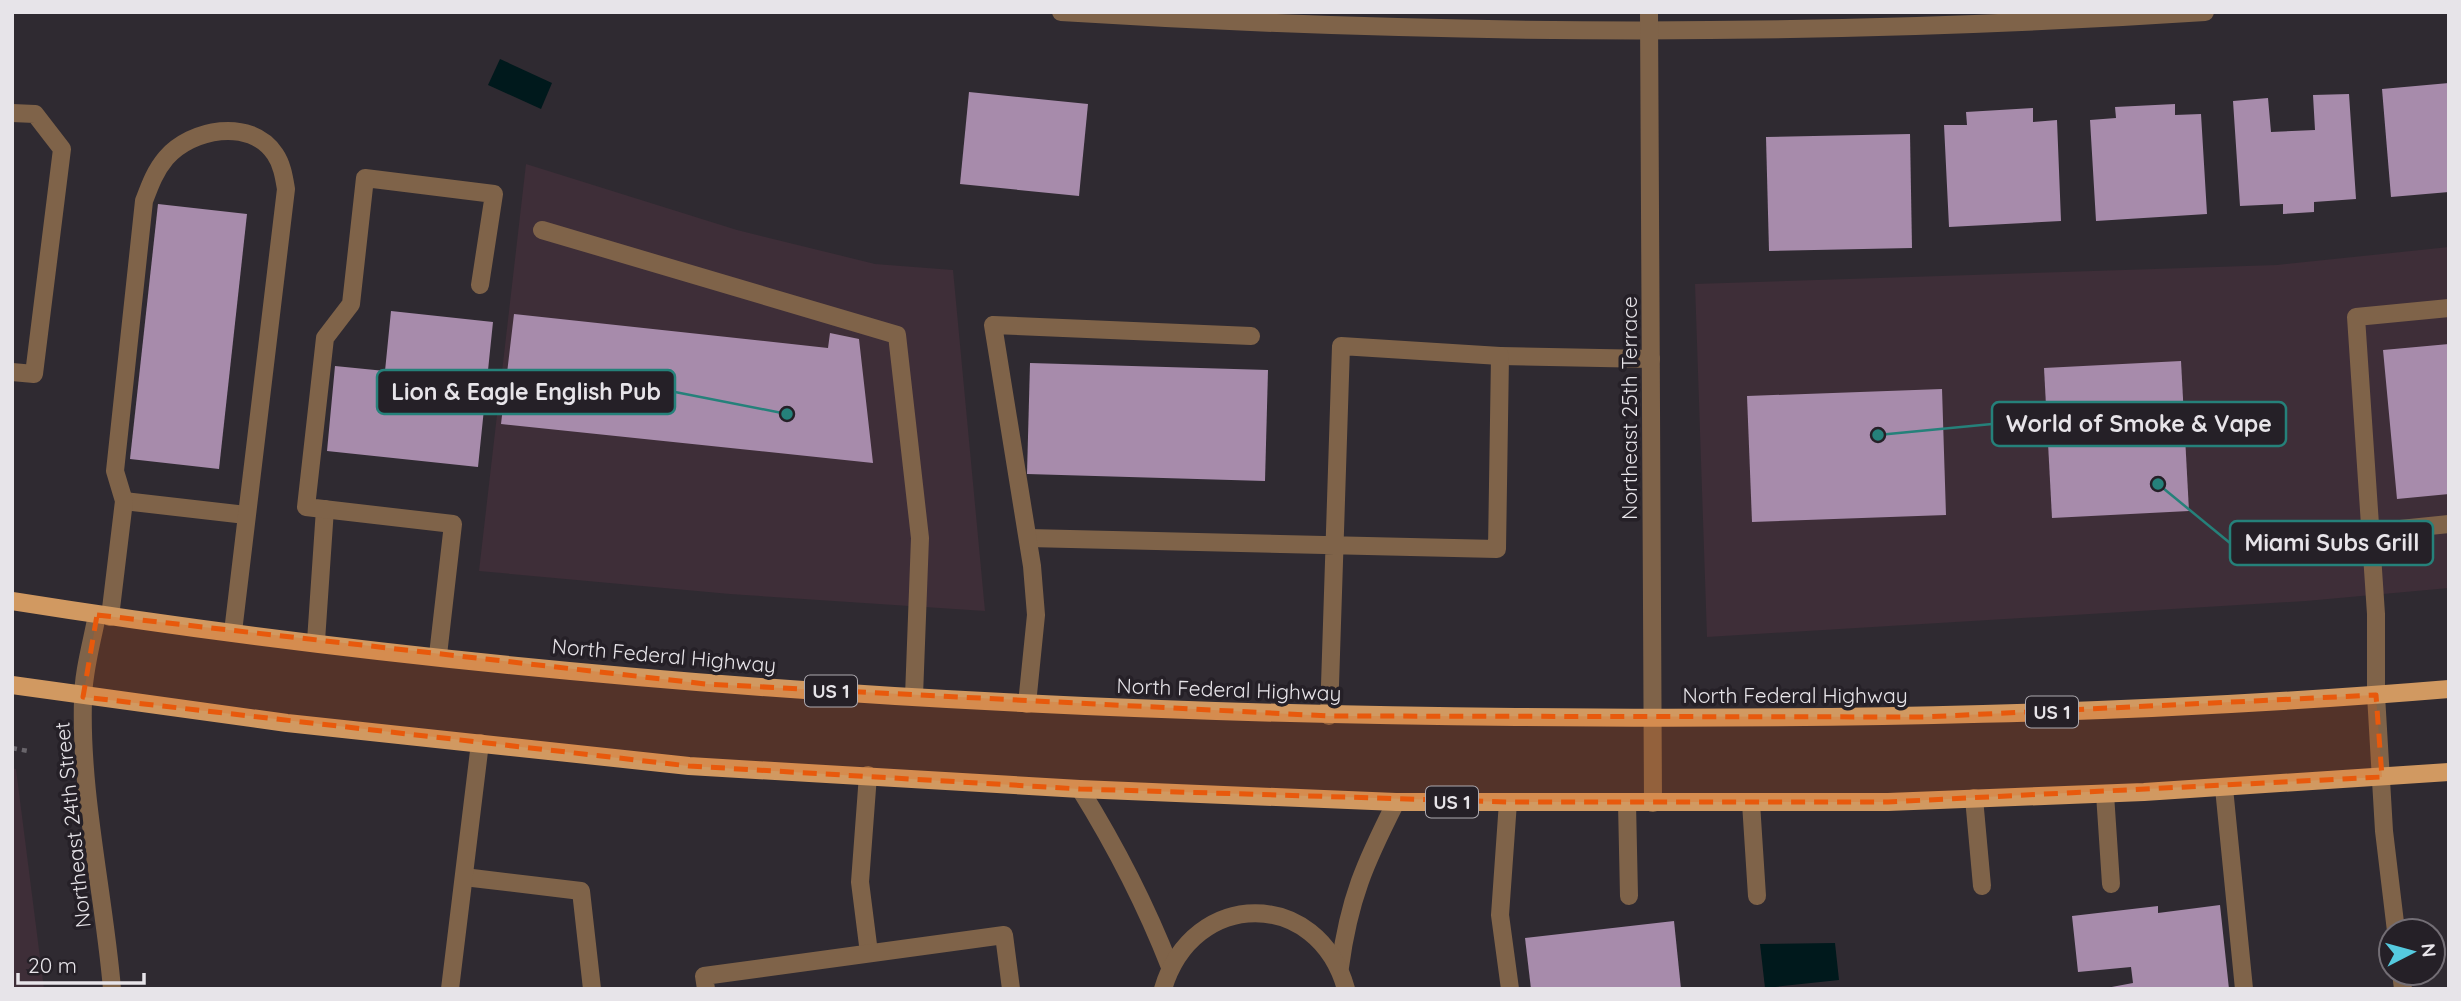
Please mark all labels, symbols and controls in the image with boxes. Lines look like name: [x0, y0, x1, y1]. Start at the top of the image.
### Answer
street label: Northeast 25th Terrace: [1616, 296, 1642, 520]
callout: Lion & Eagle English Pub: [377, 370, 675, 414]
text: Lion & Eagle English Pub: [391, 377, 661, 406]
callout: World of Smoke & Vape: [1992, 402, 2286, 446]
text: World of Smoke & Vape: [2006, 409, 2272, 438]
callout: Miami Subs Grill: [2230, 521, 2433, 565]
text: Miami Subs Grill: [2245, 528, 2419, 557]
street label: North Federal Highway: [551, 632, 777, 678]
street label: North Federal Highway: [1116, 672, 1342, 706]
road number: US 1: [805, 676, 857, 706]
street label: North Federal Highway: [1682, 682, 1908, 708]
road number: US 1: [2026, 696, 2078, 727]
street label: Northeast 24th Street: [48, 721, 96, 929]
road number: US 1: [1426, 786, 1478, 818]
north arrow: [2377, 917, 2447, 987]
scale bar: [18, 942, 144, 986]
text: N: [2416, 942, 2442, 958]
text: 20 m: [28, 952, 77, 978]

